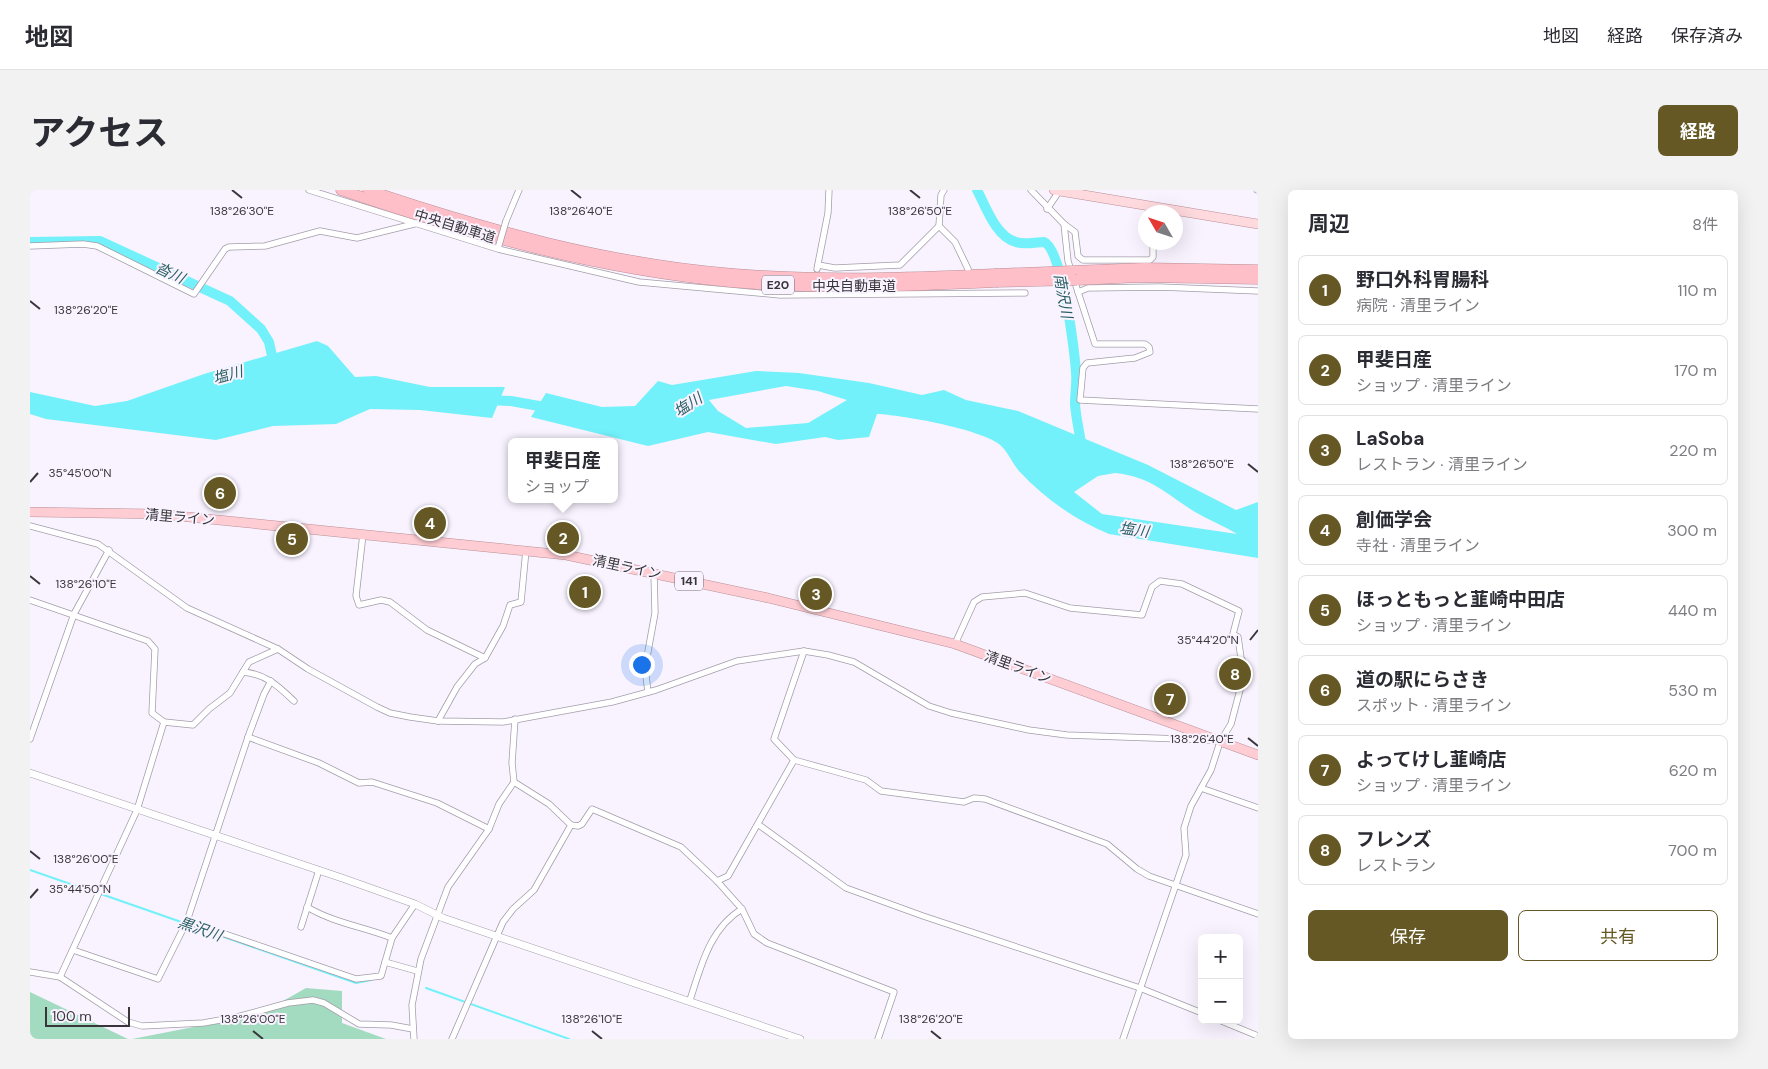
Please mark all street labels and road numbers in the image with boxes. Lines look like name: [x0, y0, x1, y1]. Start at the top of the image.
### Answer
street label: 中央自動車道: [412, 205, 498, 247]
road number: E20: [762, 276, 794, 294]
street label: 中央自動車道: [812, 277, 896, 295]
street label: 清里ライン: [144, 505, 216, 529]
street label: 清里ライン: [591, 551, 663, 583]
road number: 141: [675, 572, 703, 591]
street label: 清里ライン: [982, 647, 1054, 687]

